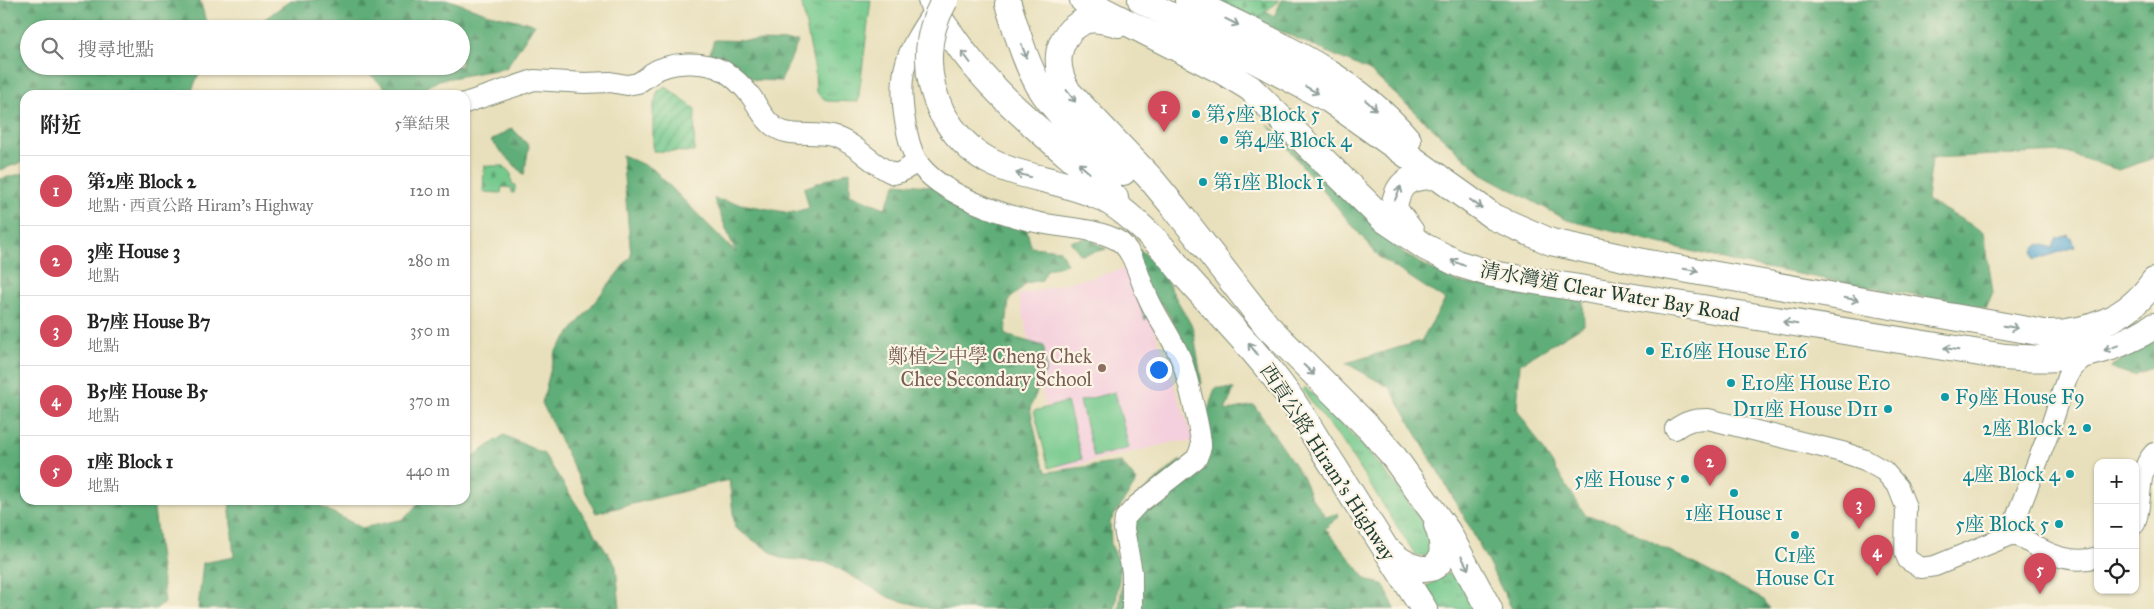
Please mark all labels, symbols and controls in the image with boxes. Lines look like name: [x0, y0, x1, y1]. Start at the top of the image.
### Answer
one-way arrow: [1224, 18, 1239, 27]
search box: [20, 20, 470, 75]
icon: search: [38, 34, 66, 62]
text: 搜尋地點: [78, 38, 154, 61]
one-way arrow: [1020, 42, 1029, 58]
one-way arrow: [961, 50, 971, 64]
one-way arrow: [1305, 85, 1320, 95]
one-way arrow: [1066, 89, 1076, 103]
pin: 1: [1148, 91, 1180, 132]
one-way arrow: [1365, 99, 1378, 110]
place label: 第5座 Block 5: [1206, 102, 1320, 126]
marker: 第5座 Block 5: [1190, 108, 1202, 120]
text: 附近: [40, 112, 82, 138]
text: 5筆結果: [395, 114, 450, 133]
place label: 第4座 Block 4: [1234, 128, 1352, 152]
marker: 第4座 Block 4: [1218, 134, 1230, 146]
one-way arrow: [1077, 162, 1090, 174]
text: 第2座 Block 2: [87, 170, 196, 193]
one-way arrow: [1015, 170, 1031, 179]
place label: 第1座 Block 1: [1213, 170, 1324, 194]
marker: 第1座 Block 1: [1197, 176, 1209, 188]
text: 1: [53, 181, 59, 200]
text: 120 m: [410, 181, 450, 200]
one-way arrow: [1394, 186, 1403, 201]
text: 地點 · 西貢公路 Hiram's Highway: [87, 196, 313, 215]
one-way arrow: [1469, 199, 1483, 209]
text: 3座 House 3: [87, 240, 180, 263]
text: 2: [52, 251, 60, 270]
text: 280 m: [407, 251, 450, 270]
street label: 清水灣道 Clear Water Bay Road: [1478, 257, 1742, 327]
one-way arrow: [1451, 258, 1467, 267]
text: 地點: [87, 266, 119, 285]
one-way arrow: [1683, 266, 1699, 276]
one-way arrow: [1843, 294, 1859, 304]
text: B7座 House B7: [87, 310, 210, 333]
one-way arrow: [1782, 318, 1798, 328]
text: 3: [53, 321, 59, 340]
text: 350 m: [410, 321, 450, 340]
one-way arrow: [2003, 323, 2019, 333]
text: 地點: [87, 336, 119, 355]
place label: E16座 House E16: [1660, 339, 1808, 363]
one-way arrow: [1247, 343, 1258, 356]
one-way arrow: [1943, 343, 1959, 353]
place label: 鄭植之中學 Cheng Chek Chee Secondary School: [888, 344, 1093, 391]
one-way arrow: [2104, 344, 2119, 353]
marker: E16座 House E16: [1644, 345, 1656, 357]
your location: [1146, 357, 1172, 383]
street label: 西貢公路 Hiram's Highway: [1254, 359, 1401, 566]
marker: 鄭植之中學 Cheng Chek Chee Secondary School: [1096, 362, 1108, 374]
one-way arrow: [1303, 364, 1316, 376]
place label: E10座 House E10: [1741, 371, 1891, 395]
marker: E10座 House E10: [1725, 377, 1737, 389]
text: B5座 House B5: [87, 380, 208, 403]
place label: F9座 House F9: [1955, 385, 2085, 409]
text: 4: [52, 391, 60, 410]
text: 370 m: [409, 391, 450, 410]
marker: F9座 House F9: [1939, 391, 1951, 403]
place label: D11座 House D11: [1733, 397, 1878, 421]
marker: D11座 House D11: [1882, 403, 1894, 415]
text: 地點: [87, 406, 119, 425]
place label: 2座 Block 2: [1982, 416, 2077, 440]
marker: 2座 Block 2: [2081, 422, 2093, 434]
pin: 2: [1694, 445, 1726, 486]
text: 1座 Block 1: [87, 450, 173, 473]
map controls: [2094, 459, 2139, 594]
button: +: [2094, 459, 2139, 504]
text: 5: [52, 461, 60, 480]
text: 440 m: [406, 461, 450, 480]
place label: 4座 Block 4: [1963, 462, 2061, 486]
place label: 5座 House 5: [1574, 467, 1675, 491]
marker: 4座 Block 4: [2064, 468, 2076, 480]
marker: 5座 House 5: [1679, 473, 1691, 485]
text: 地點: [87, 476, 119, 495]
marker: 1座 House 1: [1728, 487, 1740, 499]
pin: 3: [1843, 488, 1875, 529]
place label: 1座 House 1: [1685, 501, 1783, 525]
button: −: [2094, 504, 2139, 549]
place label: 5座 Block 5: [1955, 512, 2049, 536]
marker: 5座 Block 5: [2053, 518, 2065, 530]
marker: C1座 House C1: [1789, 529, 1801, 541]
pin: 4: [1861, 535, 1893, 576]
place label: C1座 House C1: [1755, 543, 1835, 590]
button: locate: [2094, 549, 2139, 594]
pin: 5: [2024, 553, 2056, 594]
one-way arrow: [1460, 556, 1470, 571]

